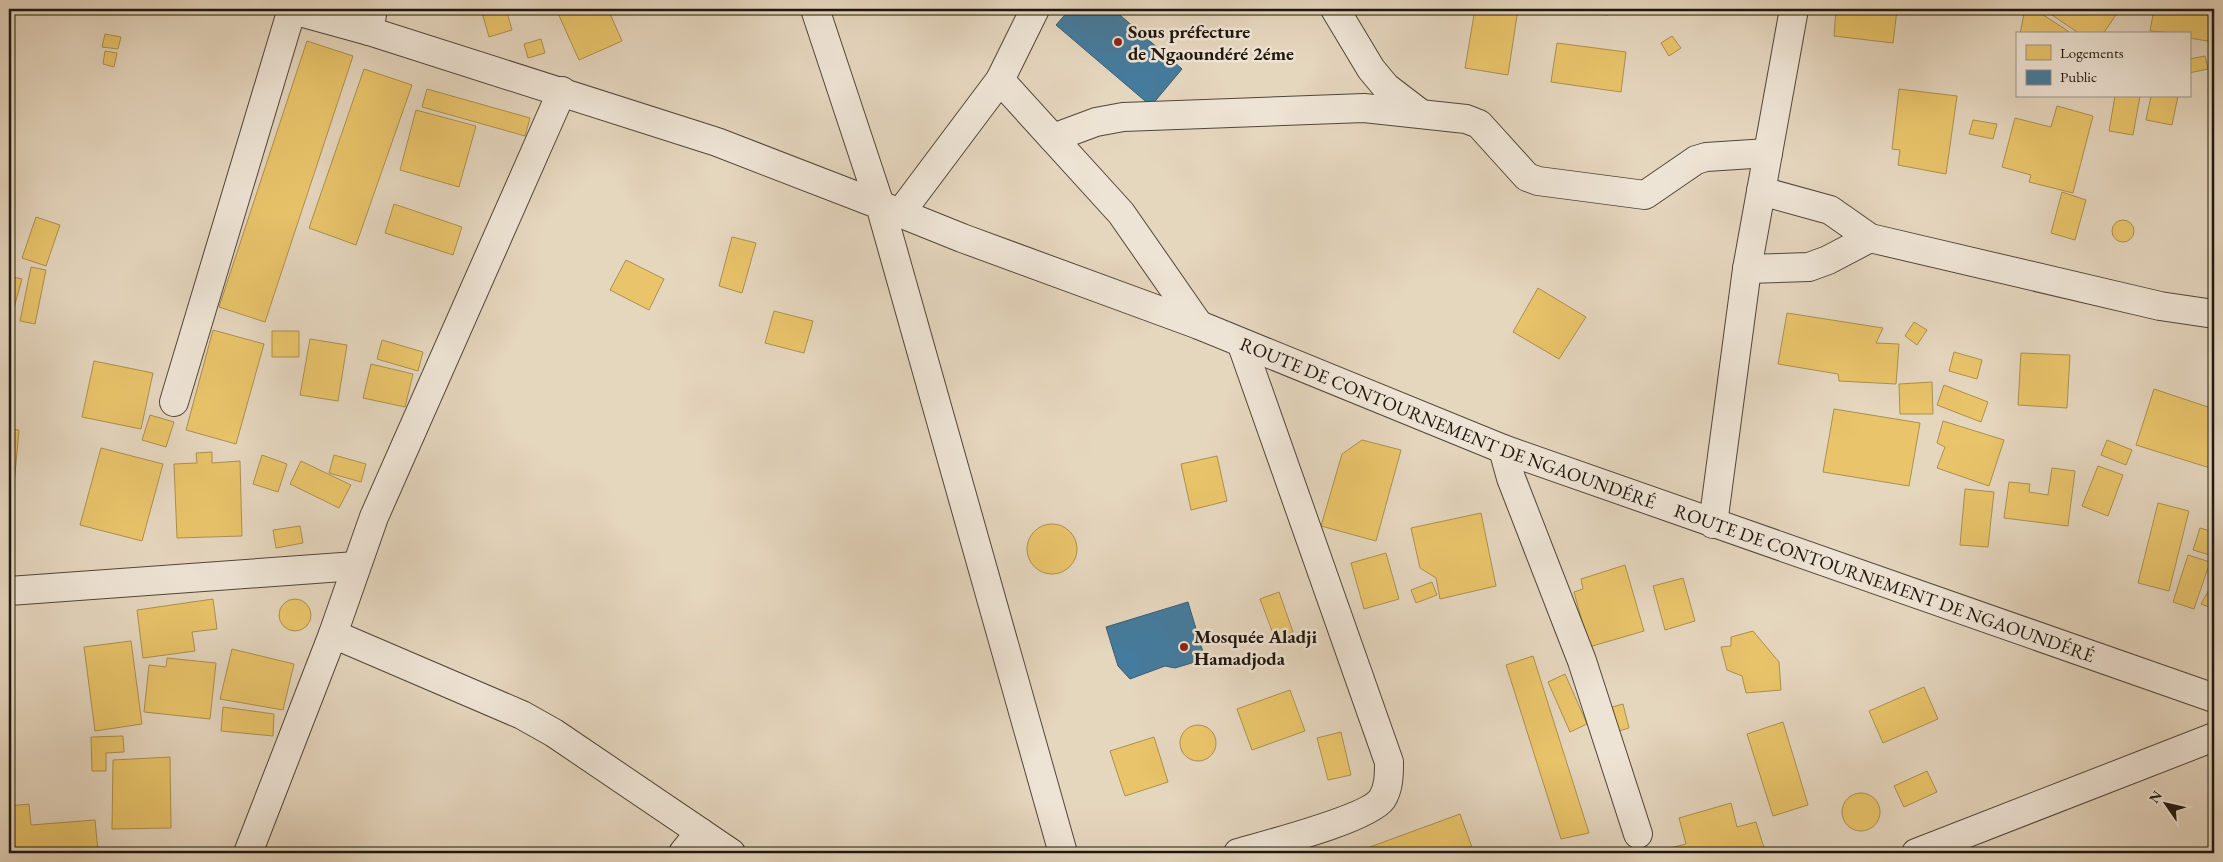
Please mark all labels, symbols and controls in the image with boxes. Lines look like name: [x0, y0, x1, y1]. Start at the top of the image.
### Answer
place label: Sous préfecture de Ngaoundéré 2éme: [1128, 19, 1294, 66]
legend: [2016, 32, 2190, 98]
marker: Sous préfecture de Ngaoundéré 2éme: [1112, 36, 1124, 48]
text: Logements: [2060, 43, 2124, 62]
text: Public: [2060, 67, 2097, 86]
street label: ROUTE DE CONTOURNEMENT DE NGAOUNDÉRÉ: [1236, 331, 1660, 514]
street label: ROUTE DE CONTOURNEMENT DE NGAOUNDÉRÉ: [1671, 497, 2099, 668]
place label: Mosquée Aladji Hamadjoda: [1194, 624, 1317, 671]
marker: Mosquée Aladji Hamadjoda: [1178, 641, 1190, 653]
north arrow: [2140, 780, 2190, 830]
text: N: [2145, 786, 2166, 806]

